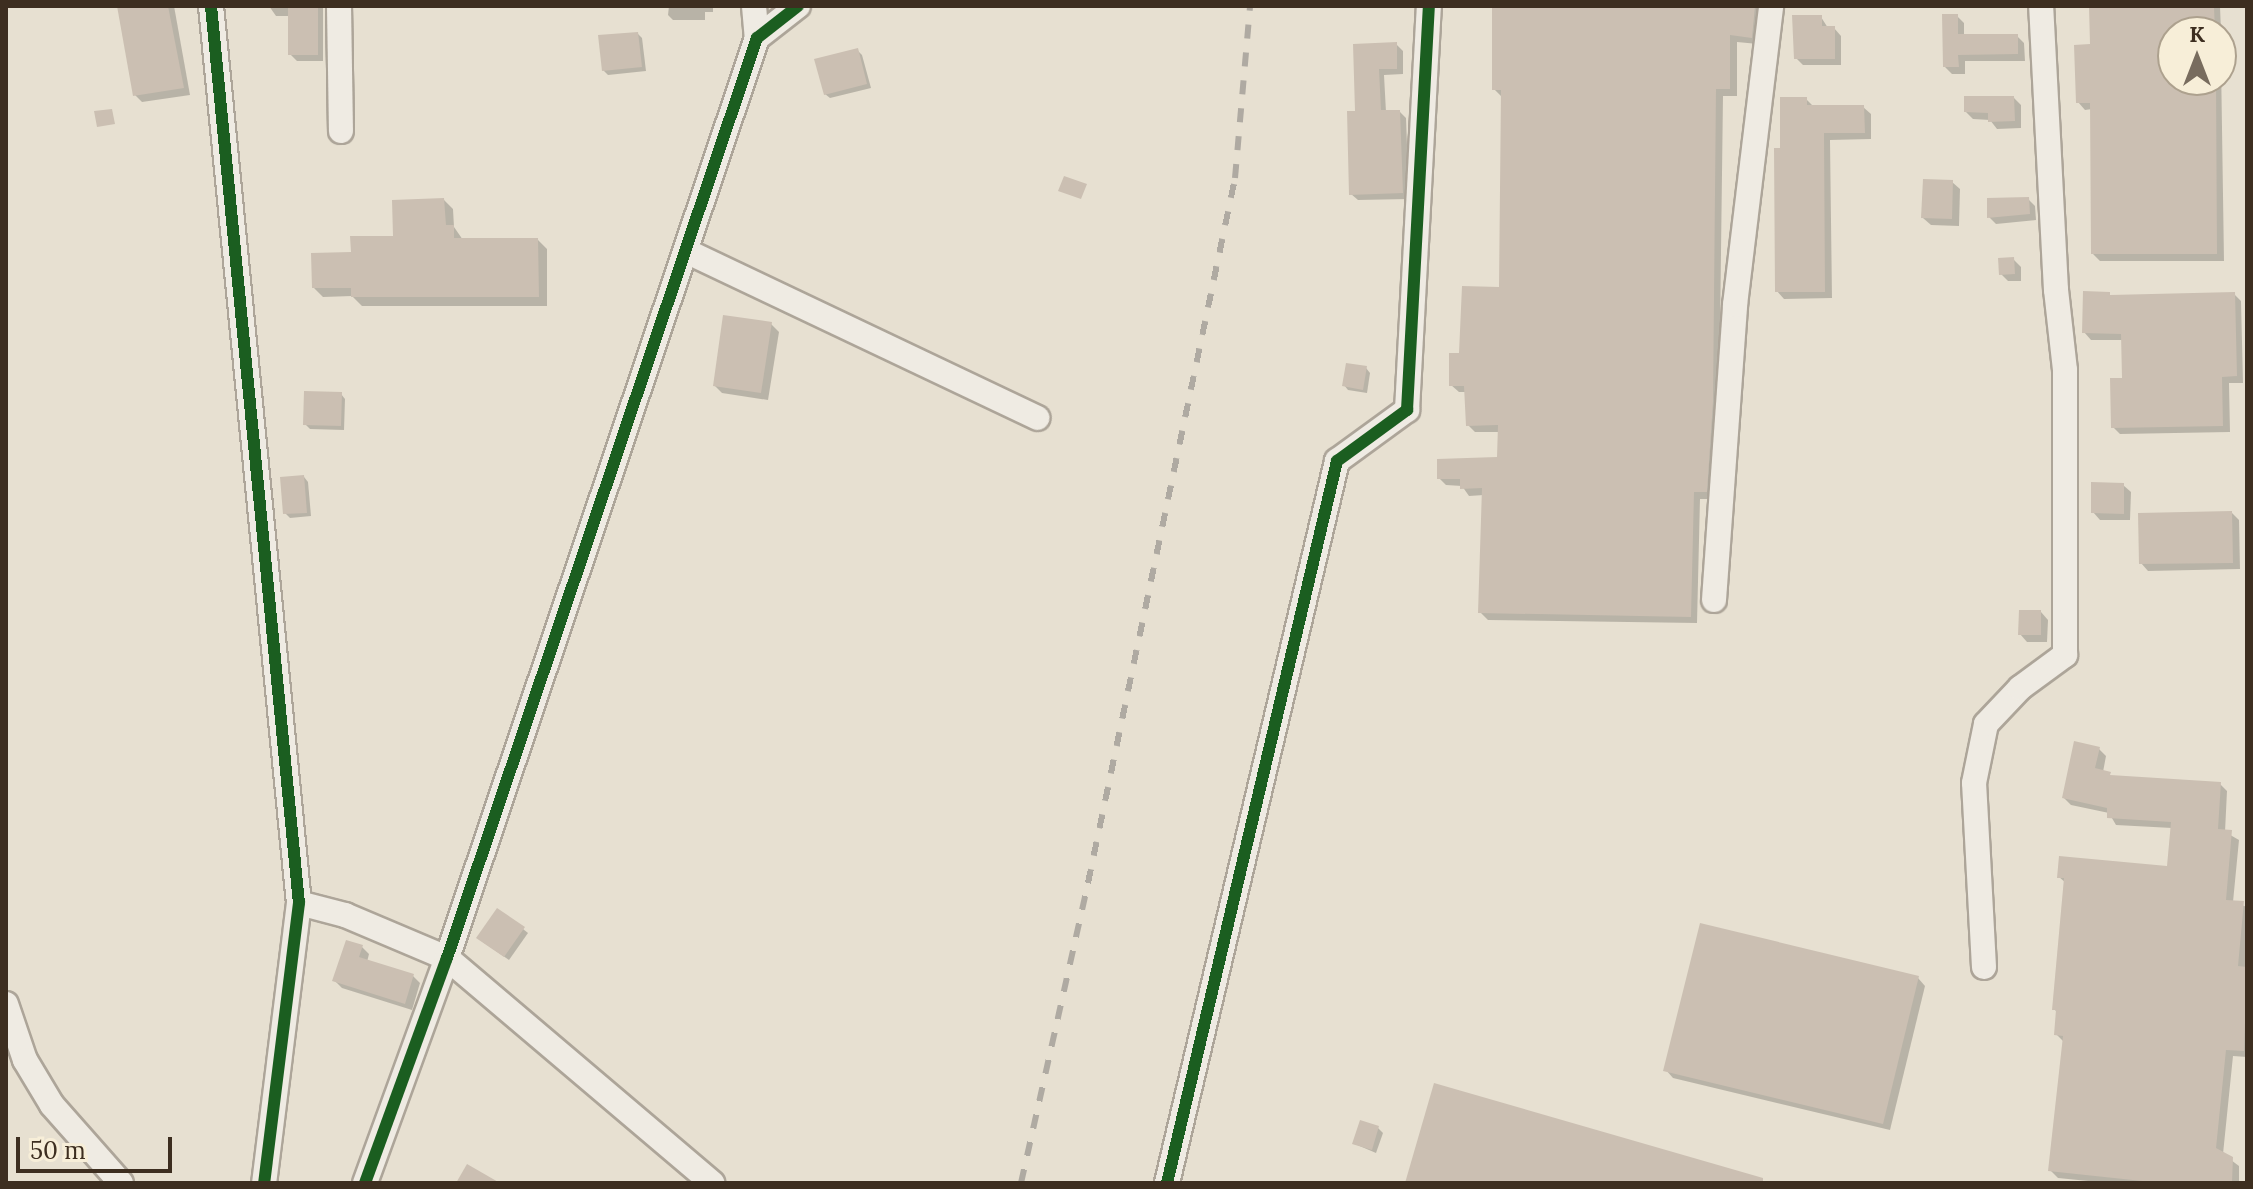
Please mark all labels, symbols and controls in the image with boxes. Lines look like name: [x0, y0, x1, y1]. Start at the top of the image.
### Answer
north arrow: [2157, 16, 2237, 96]
text: K: [2189, 20, 2205, 48]
scale bar: [20, 1121, 176, 1171]
text: 50 m: [30, 1135, 86, 1166]

